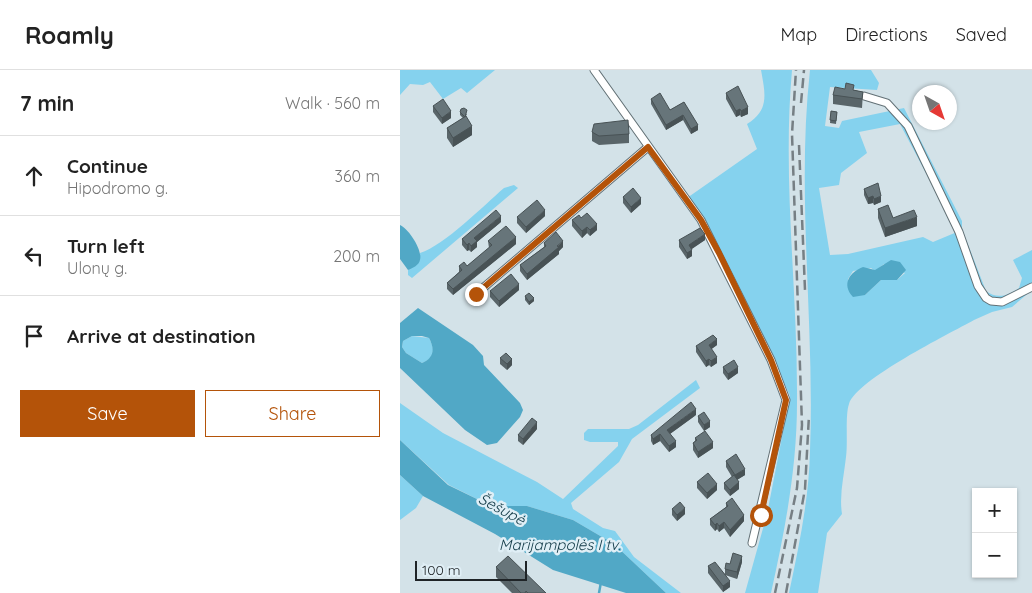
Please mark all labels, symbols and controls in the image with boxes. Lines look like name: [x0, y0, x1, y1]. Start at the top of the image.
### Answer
text: Roamly: [25, 20, 114, 50]
text: Map: [780, 23, 817, 46]
text: Directions: [845, 23, 928, 46]
text: Saved: [956, 23, 1007, 46]
north arrow: [912, 85, 957, 130]
text: 7 min: [20, 90, 74, 116]
text: Walk · 560 m: [285, 93, 380, 113]
text: Continue: [67, 154, 148, 178]
icon: ahead: [20, 162, 48, 190]
text: 360 m: [335, 166, 380, 186]
text: Hipodromo g.: [67, 178, 168, 198]
text: Turn left: [67, 234, 145, 258]
icon: left: [20, 242, 48, 270]
text: 200 m: [333, 246, 380, 266]
text: Ulonų g.: [67, 258, 127, 278]
route end: [465, 283, 488, 306]
icon: arrive: [20, 322, 48, 350]
text: Arrive at destination: [67, 324, 256, 348]
button: Save: [20, 390, 195, 437]
button: Share: [205, 390, 380, 437]
map controls: [972, 488, 1017, 578]
button: +: [972, 488, 1017, 533]
water label: Šešupė: [475, 489, 529, 529]
route start: [750, 504, 773, 527]
button: −: [972, 533, 1017, 578]
water label: Marijampolės I tv.: [499, 535, 621, 554]
scale bar: [415, 558, 528, 581]
text: 100 m: [422, 561, 460, 579]

